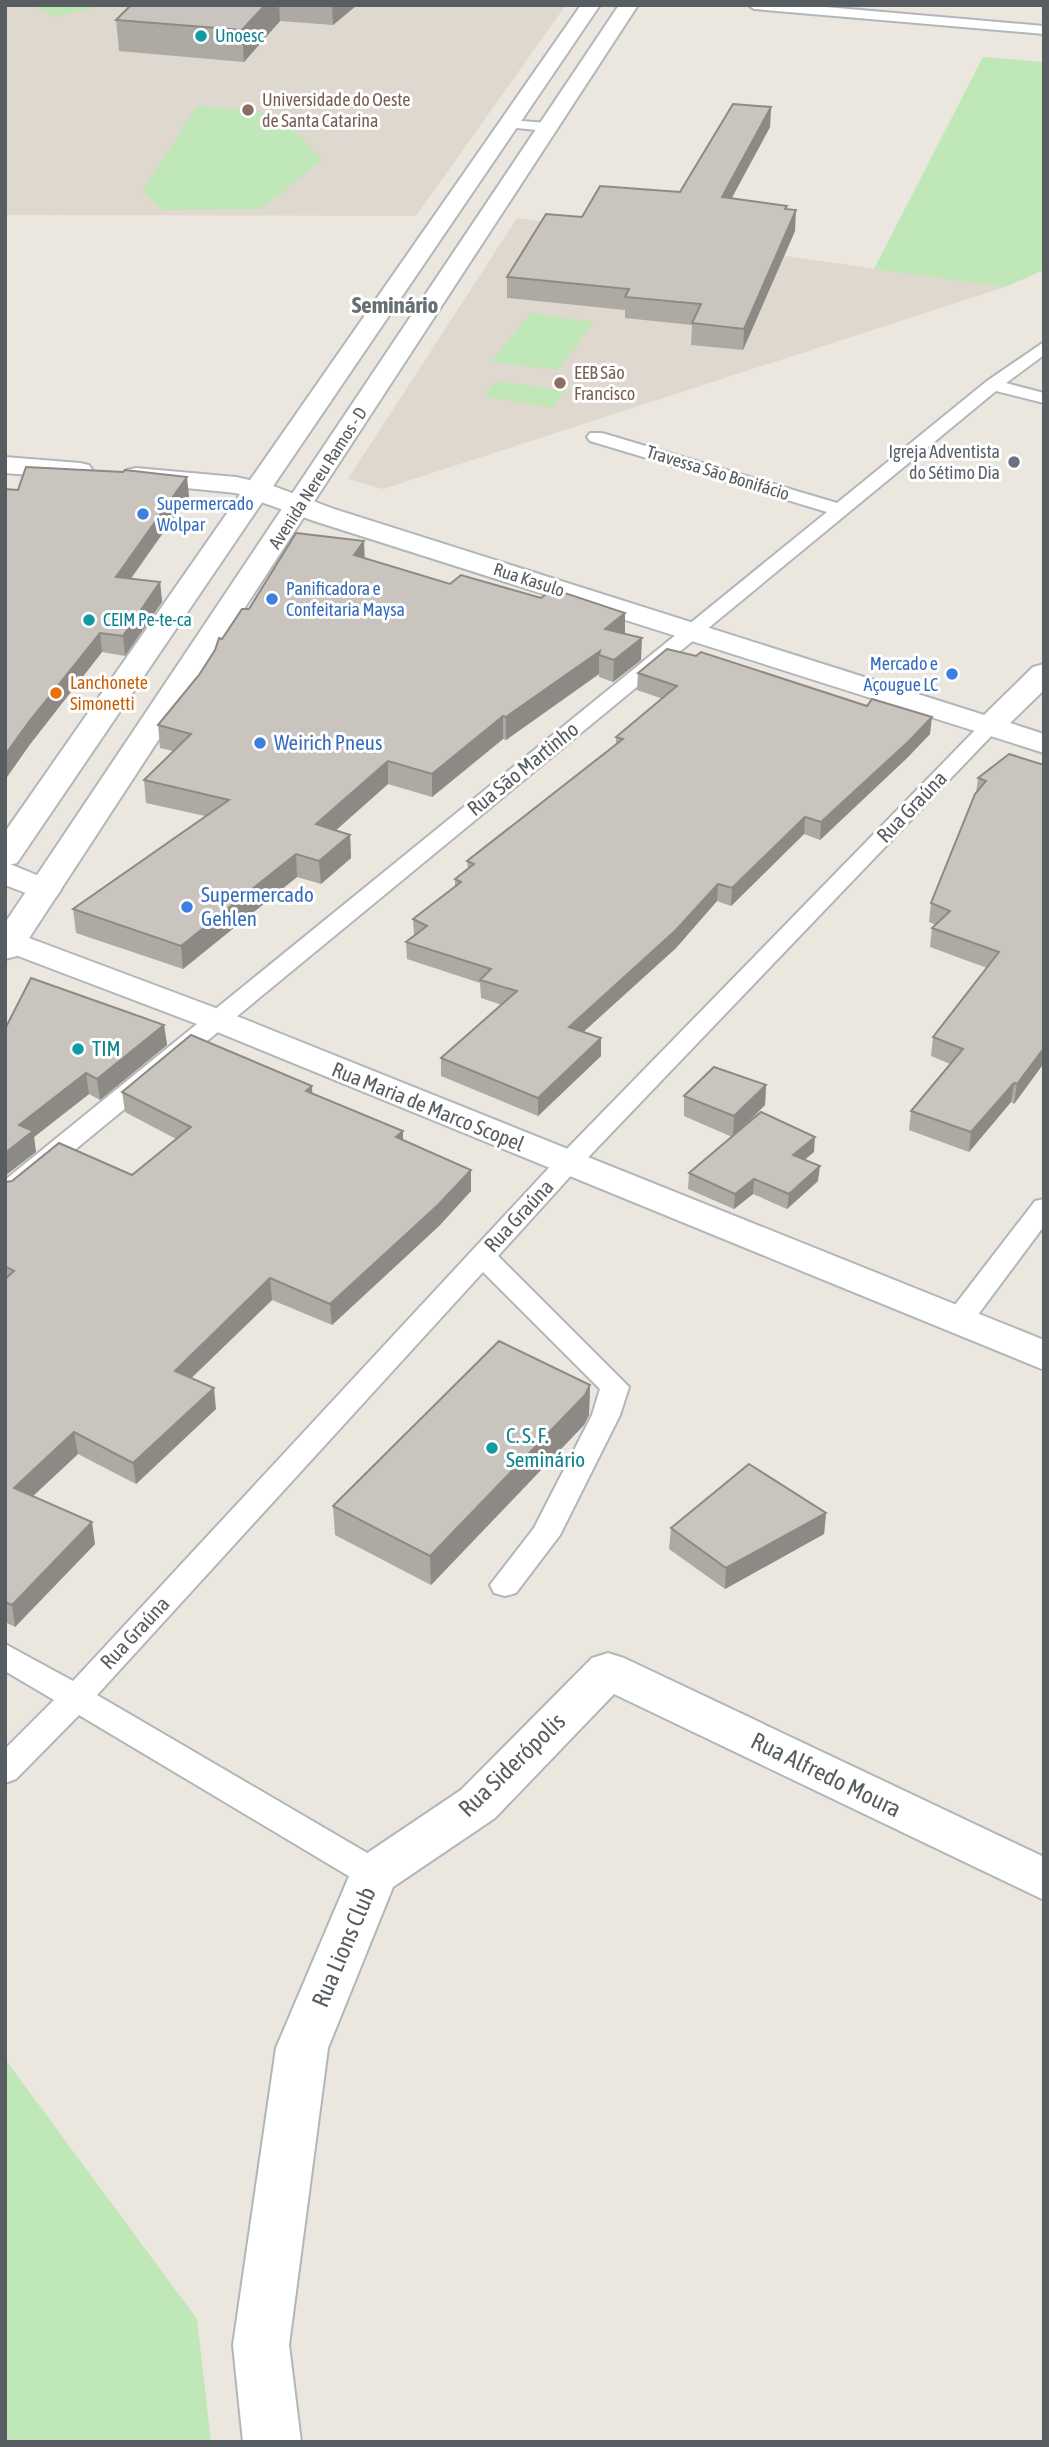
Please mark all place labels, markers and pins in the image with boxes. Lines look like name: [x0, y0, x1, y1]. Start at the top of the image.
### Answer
place label: Unoesc: [215, 25, 264, 46]
marker: Unoesc: [193, 28, 209, 44]
place label: Universidade do Oeste de Santa Catarina: [262, 89, 410, 131]
marker: Universidade do Oeste de Santa Catarina: [240, 102, 256, 118]
place label: EEB São Francisco: [574, 362, 635, 404]
marker: EEB São Francisco: [552, 375, 568, 391]
place label: Igreja Adventista do Sétimo Dia: [888, 441, 1000, 483]
marker: Igreja Adventista do Sétimo Dia: [1006, 454, 1022, 470]
place label: Supermercado Wolpar: [157, 493, 254, 535]
marker: Supermercado Wolpar: [135, 506, 151, 522]
place label: Panificadora e Confeitaria Maysa: [286, 578, 405, 620]
marker: Panificadora e Confeitaria Maysa: [264, 591, 280, 607]
place label: CEIM Pe-te-ca: [103, 609, 192, 630]
marker: CEIM Pe-te-ca: [81, 612, 97, 628]
place label: Mercado e Açougue LC: [864, 653, 938, 695]
marker: Mercado e Açougue LC: [944, 666, 960, 682]
place label: Lanchonete Simonetti: [70, 672, 148, 714]
marker: Lanchonete Simonetti: [48, 685, 64, 701]
place label: Weirich Pneus: [274, 730, 382, 754]
marker: Weirich Pneus: [252, 735, 268, 751]
place label: Supermercado Gehlen: [201, 882, 314, 930]
marker: Supermercado Gehlen: [179, 899, 195, 915]
place label: TIM: [92, 1036, 121, 1060]
marker: TIM: [70, 1041, 86, 1057]
place label: C. S. F. Seminário: [506, 1423, 585, 1471]
marker: C. S. F. Seminário: [484, 1440, 500, 1456]

